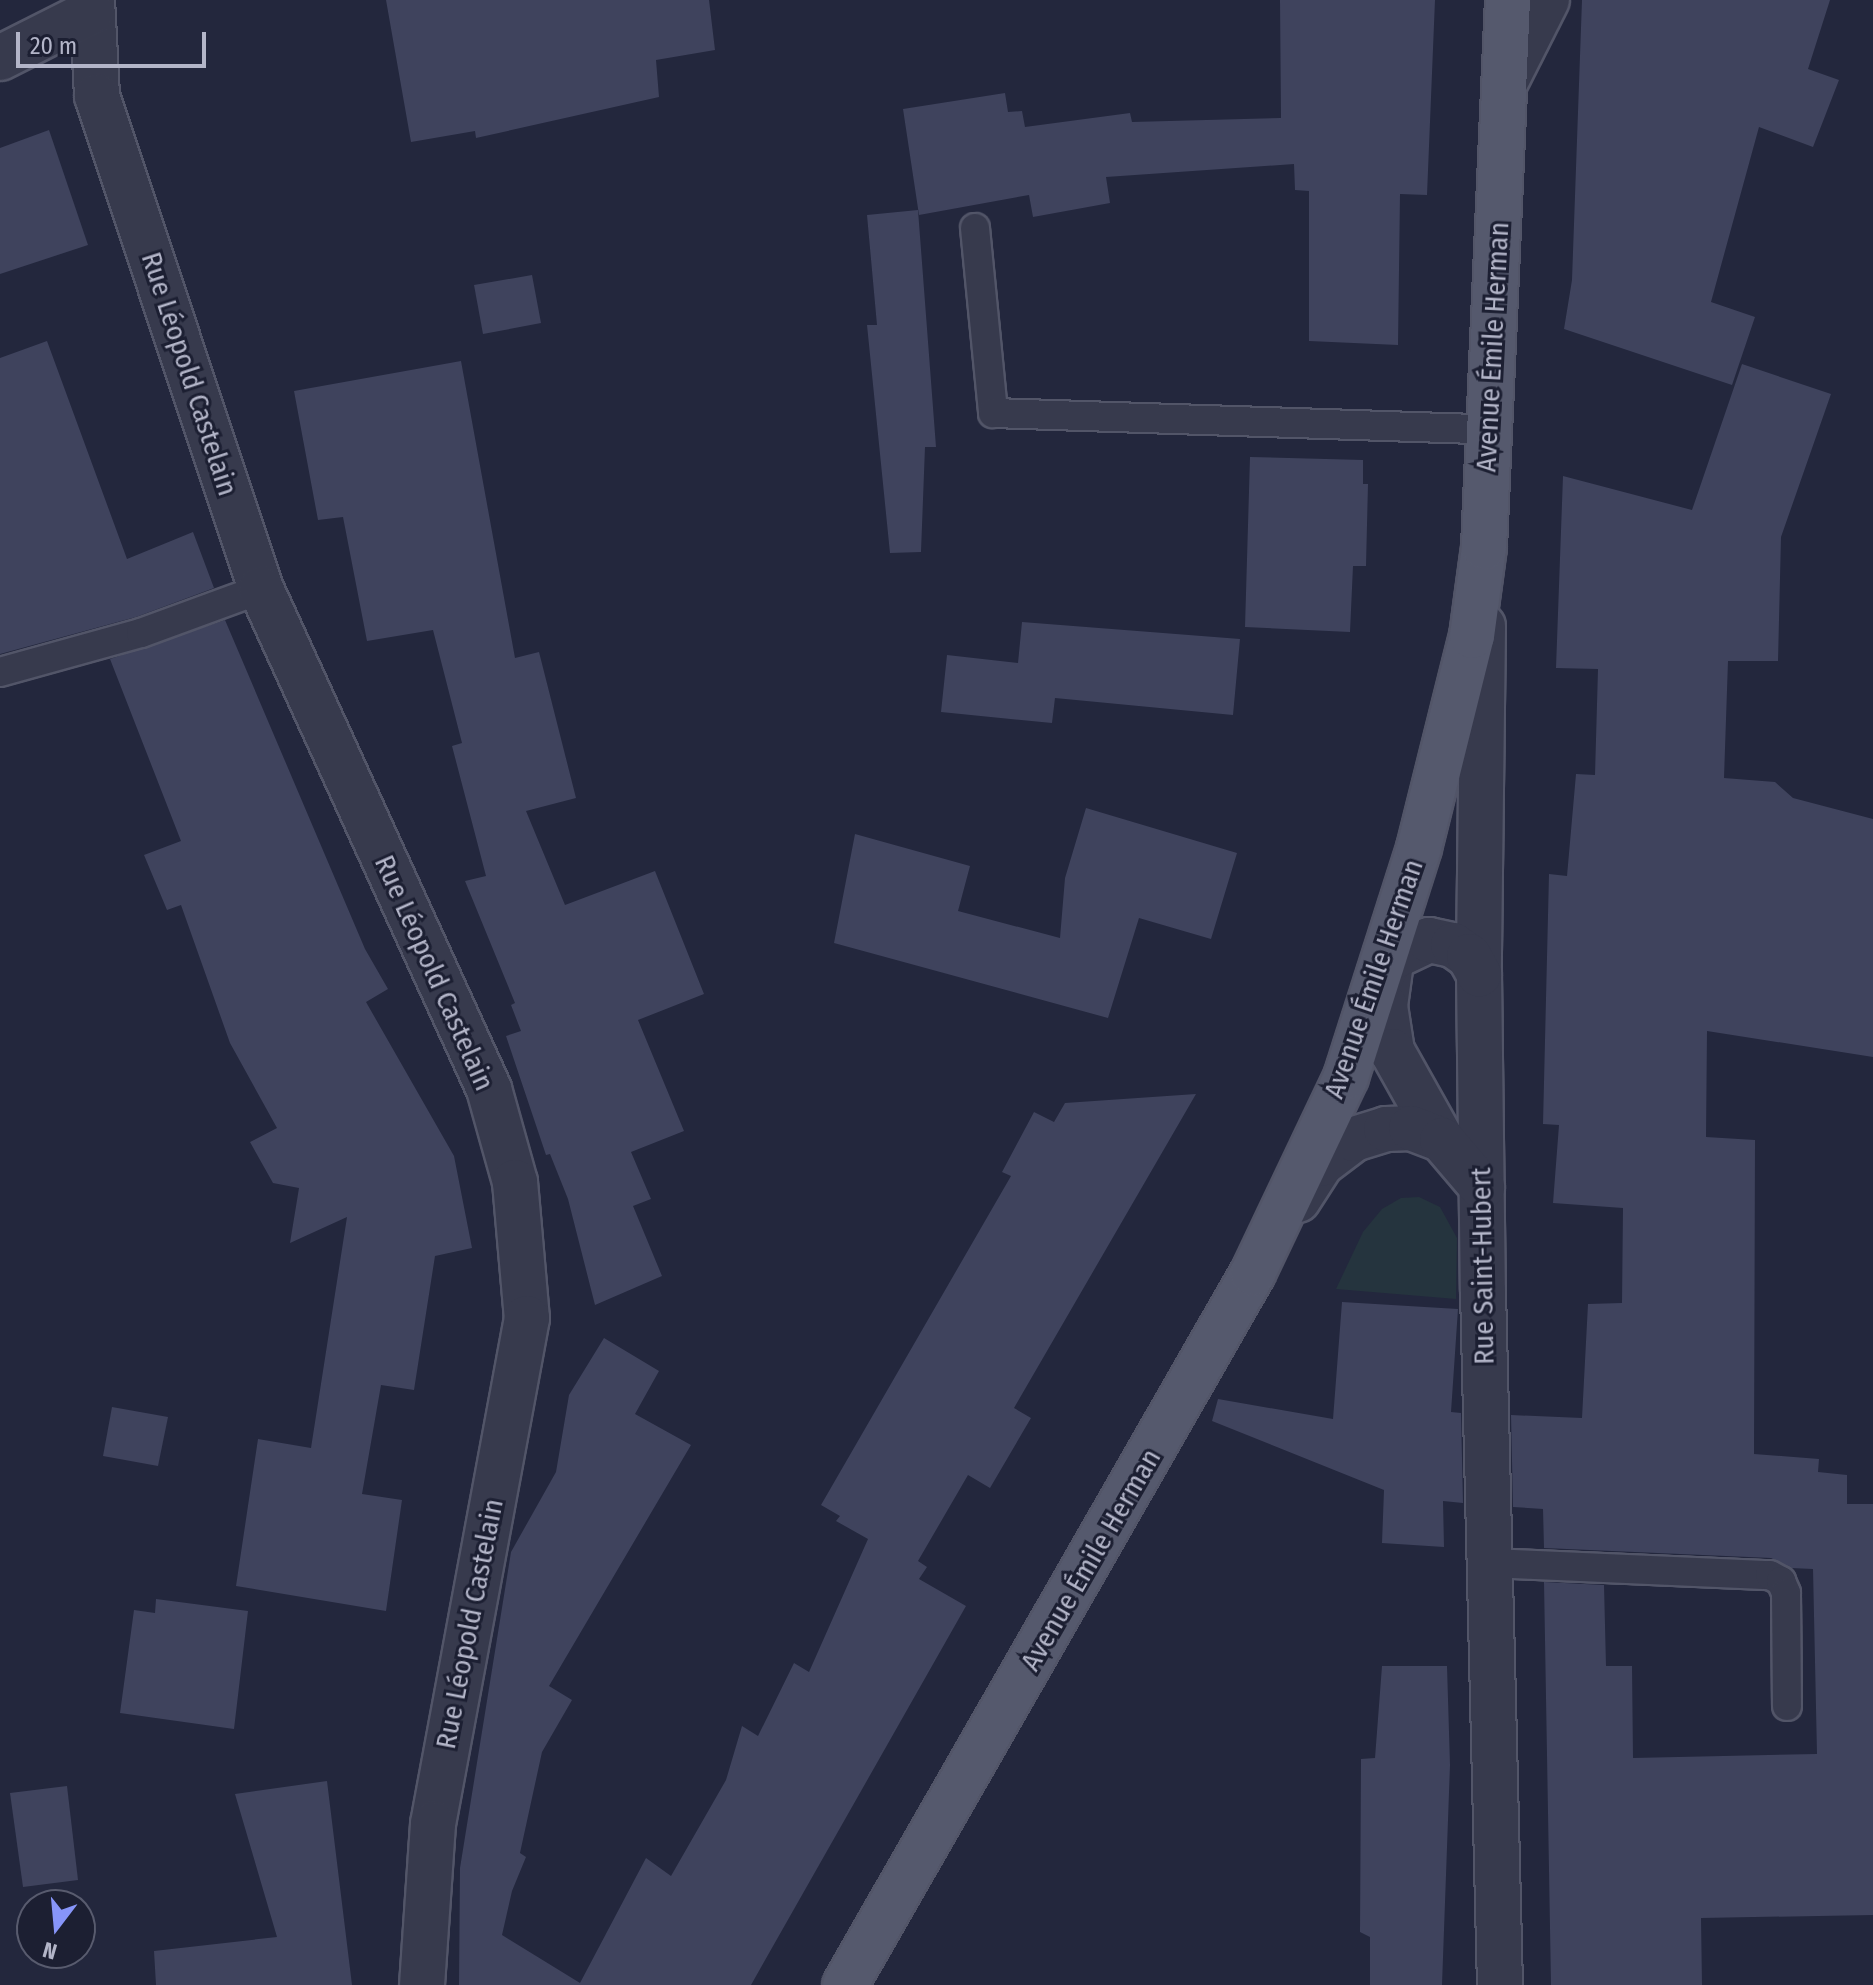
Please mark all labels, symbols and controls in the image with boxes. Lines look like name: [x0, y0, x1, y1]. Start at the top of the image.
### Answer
scale bar: [20, 16, 210, 66]
text: 20 m: [30, 32, 77, 60]
street label: Avenue Émile Herman: [1470, 221, 1516, 473]
street label: Rue Léopold Castelain: [134, 248, 244, 500]
street label: Rue Léopold Castelain: [367, 850, 501, 1096]
street label: Avenue Émile Herman: [1317, 855, 1431, 1103]
street label: Rue Saint-Hubert: [1464, 1167, 1502, 1365]
street label: Avenue Émile Herman: [1014, 1443, 1168, 1677]
street label: Rue Léopold Castelain: [429, 1496, 511, 1752]
north arrow: [16, 1889, 96, 1969]
text: N: [40, 1936, 60, 1965]

